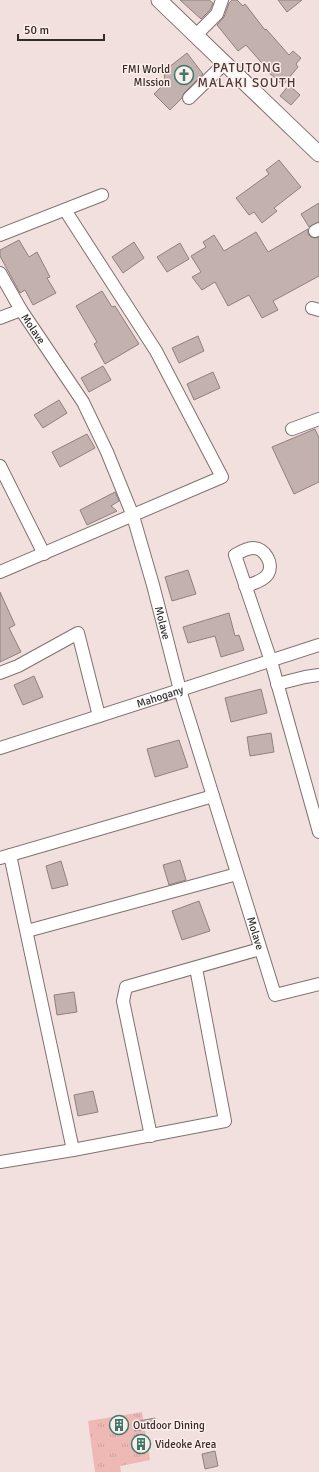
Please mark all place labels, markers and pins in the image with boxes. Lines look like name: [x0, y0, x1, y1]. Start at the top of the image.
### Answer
place label: FMI World MIssion: [122, 63, 170, 89]
church icon: FMI World MIssion: [173, 64, 195, 86]
building icon: Outdoor Dining: [108, 1414, 130, 1436]
place label: Outdoor Dining: [133, 1419, 205, 1432]
building icon: Videoke Area: [130, 1433, 152, 1455]
place label: Videoke Area: [155, 1438, 217, 1451]

